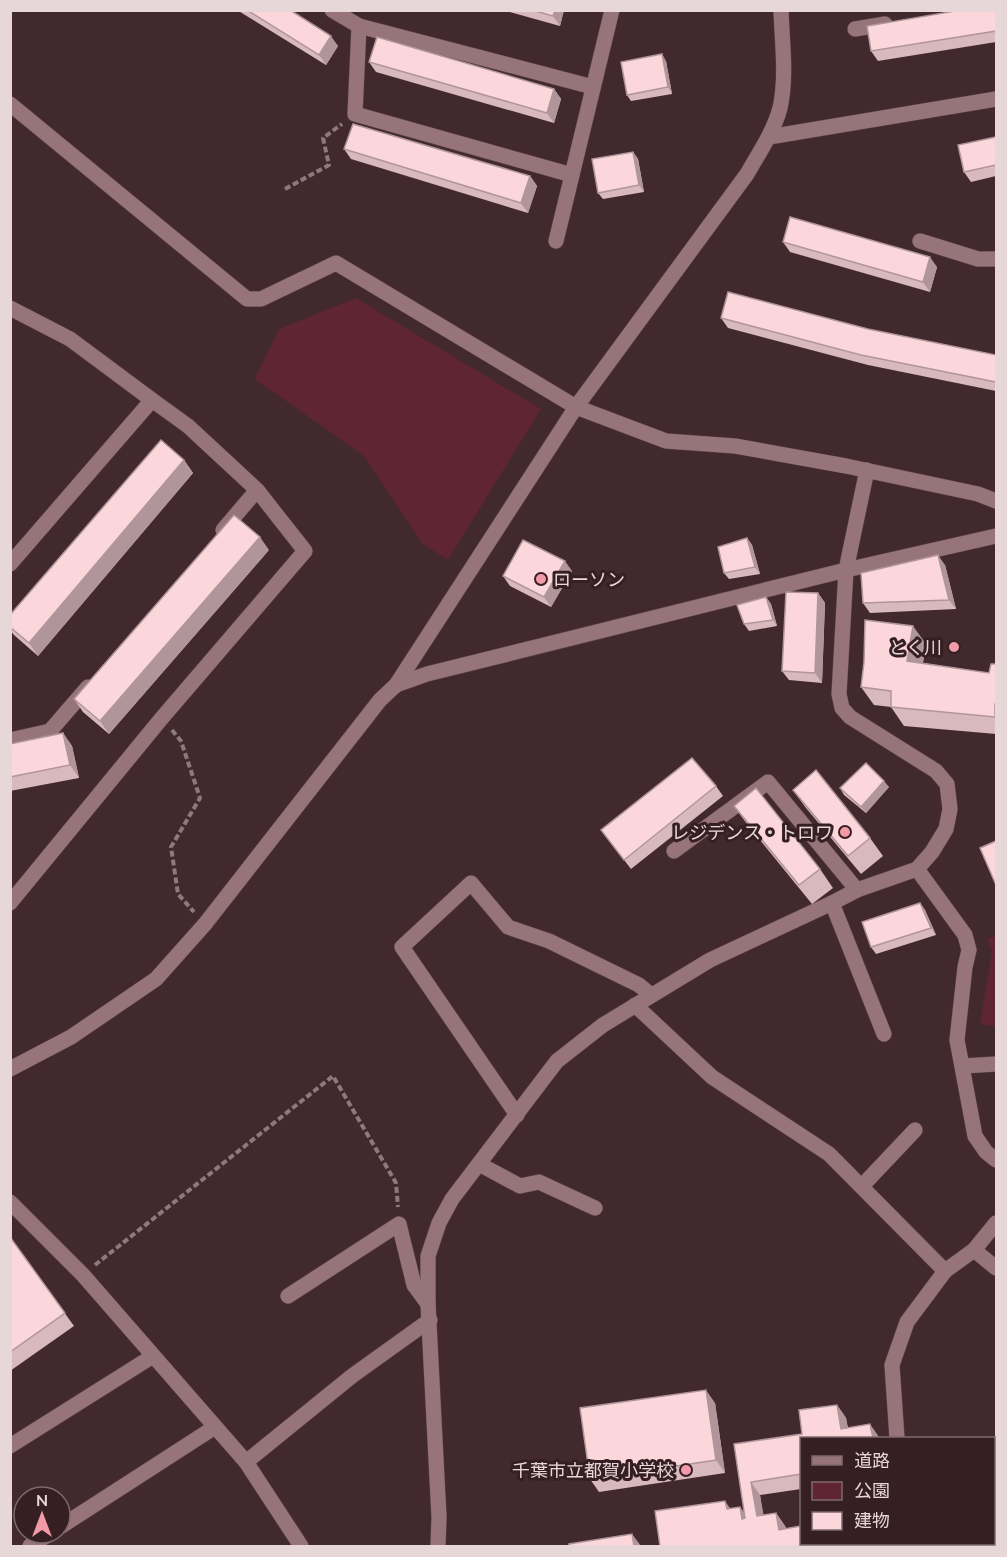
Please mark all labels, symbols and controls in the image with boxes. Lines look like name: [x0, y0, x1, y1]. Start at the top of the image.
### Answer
place label: ローソン: [553, 568, 625, 591]
marker: ローソン: [534, 572, 548, 586]
place label: とく川: [889, 636, 942, 659]
marker: とく川: [947, 640, 961, 654]
place label: レジデンス・トロワ: [671, 821, 833, 844]
marker: レジデンス・トロワ: [838, 825, 852, 839]
legend: [800, 1437, 995, 1545]
text: 道路: [854, 1449, 890, 1472]
place label: 千葉市立都賀小学校: [512, 1459, 674, 1482]
marker: 千葉市立都賀小学校: [679, 1463, 693, 1477]
text: 公園: [854, 1479, 890, 1502]
north arrow: [12, 1485, 72, 1545]
text: N: [36, 1490, 48, 1510]
text: 建物: [854, 1509, 890, 1532]

